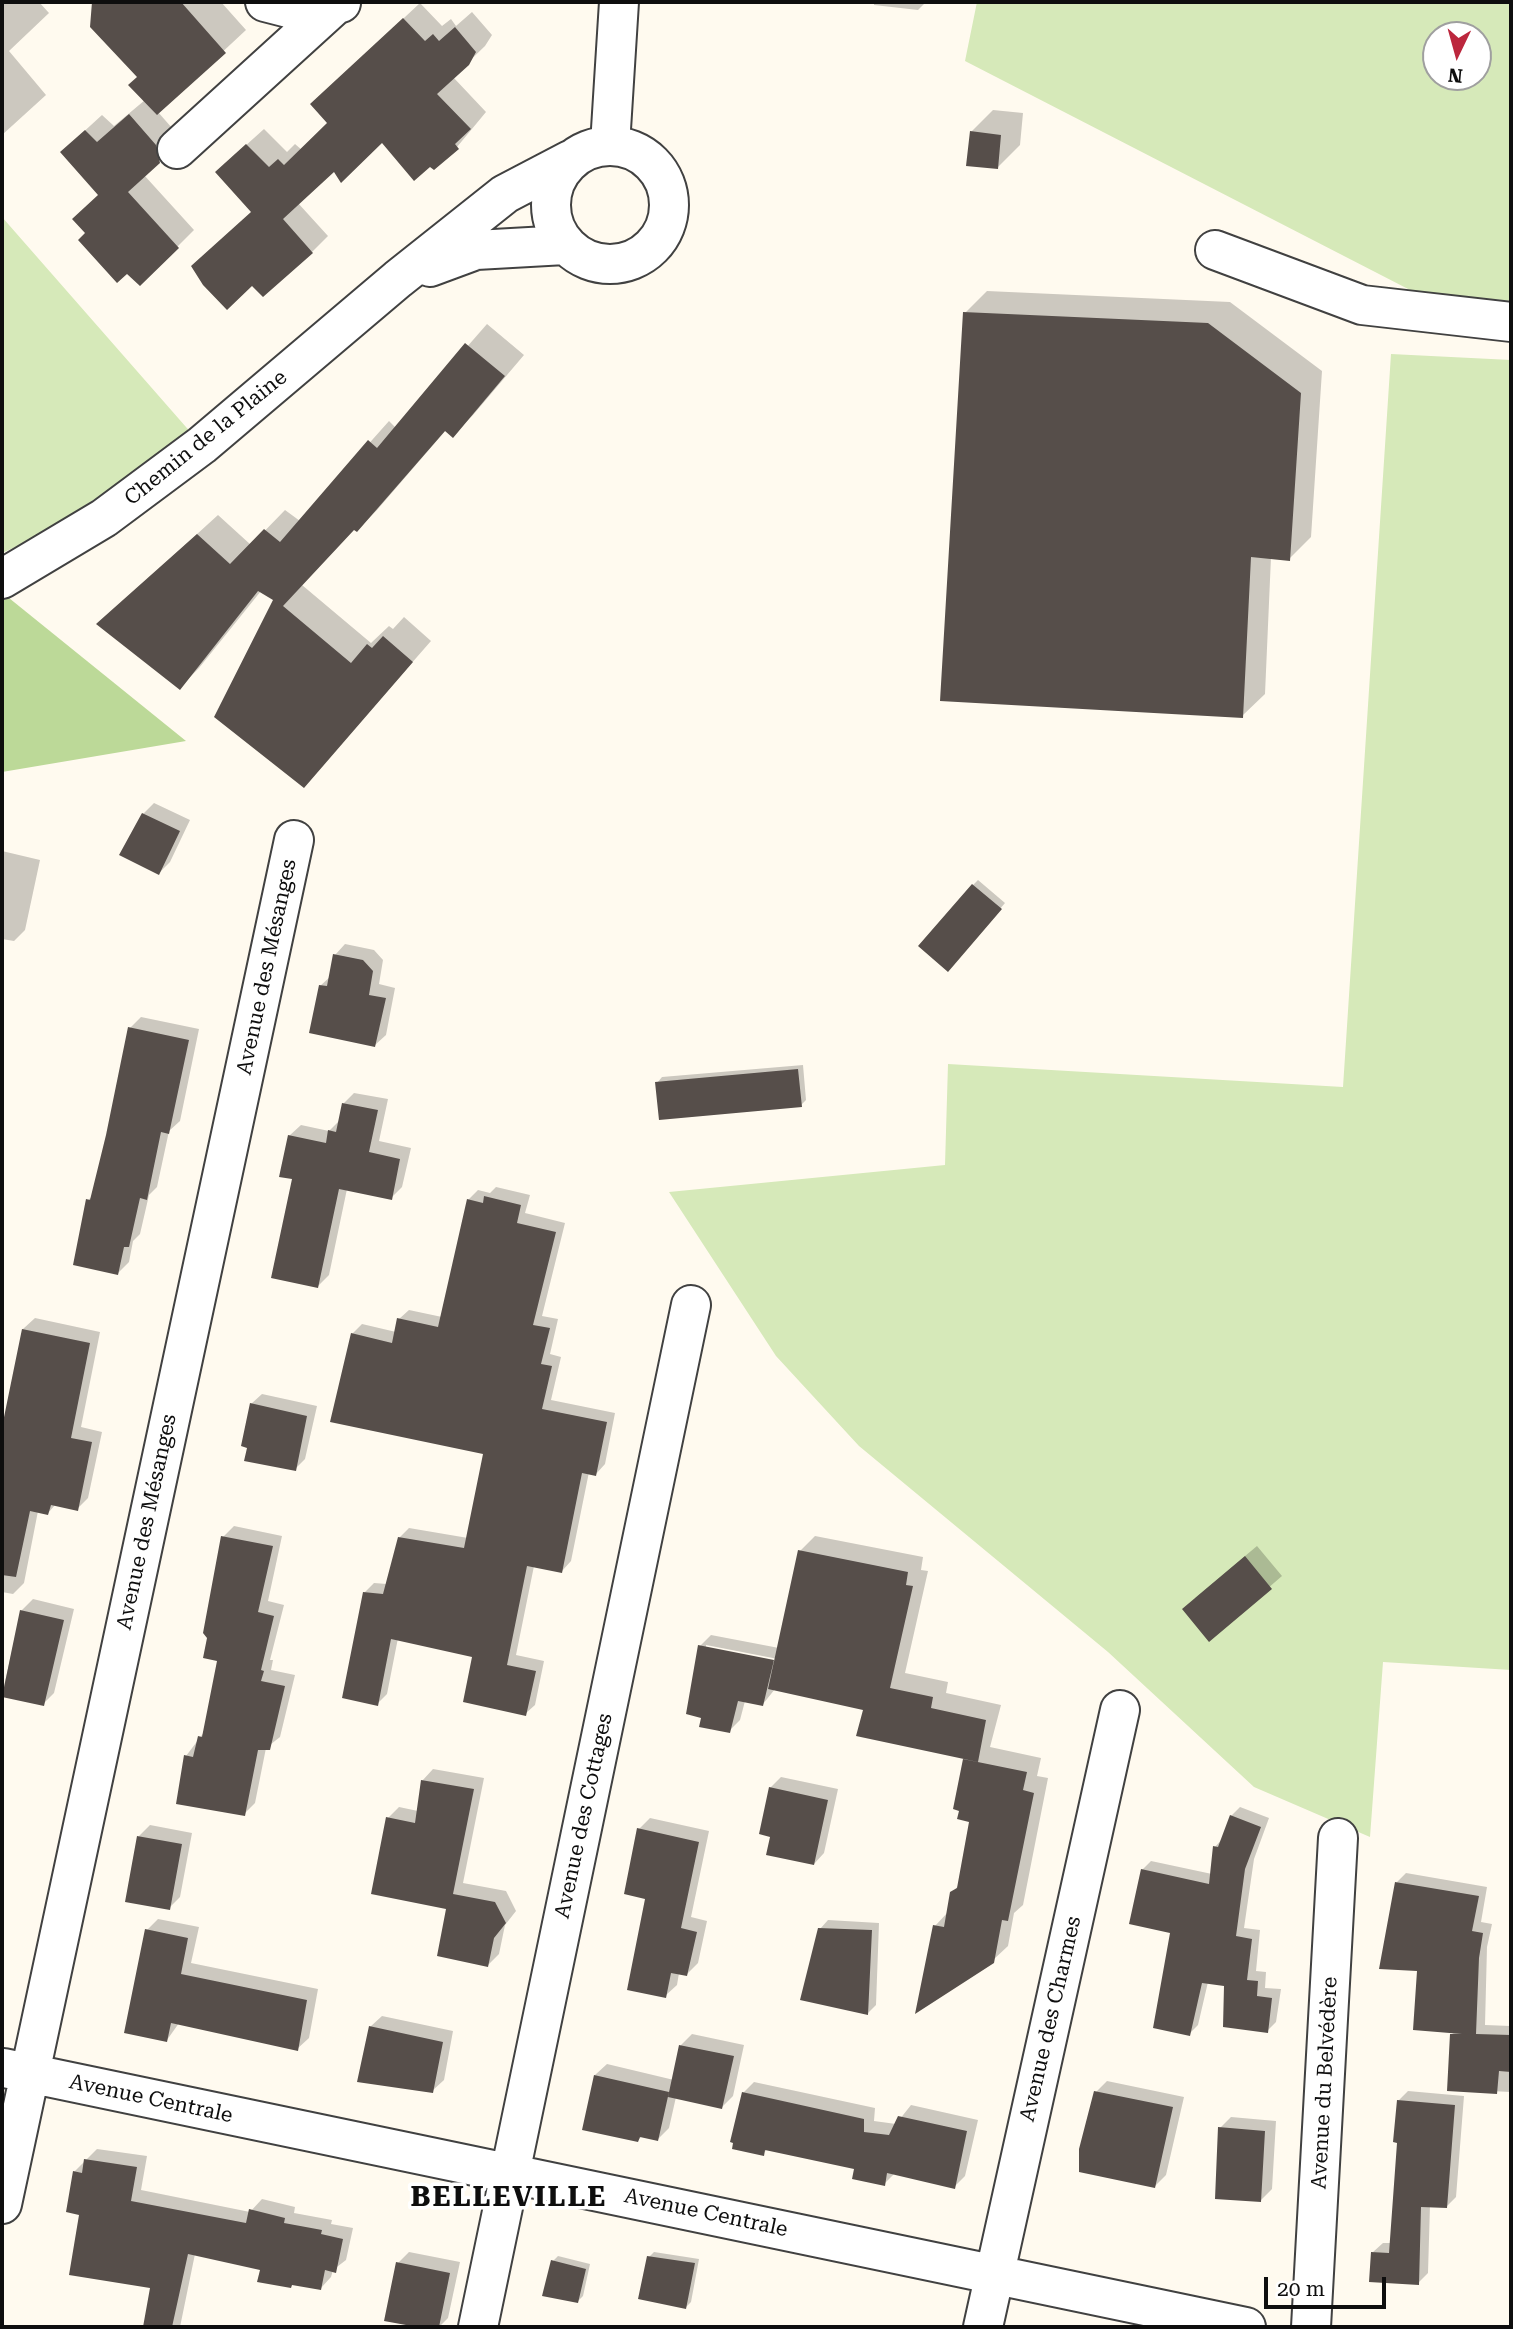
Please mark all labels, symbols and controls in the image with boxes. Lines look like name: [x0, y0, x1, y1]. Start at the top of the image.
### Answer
north arrow: [1422, 21, 1492, 91]
text: N: [1447, 63, 1464, 88]
street label: Chemin de la Plaine: [120, 365, 292, 511]
street label: Avenue des Mésanges: [232, 857, 302, 1077]
street label: Avenue des Mésanges: [112, 1412, 182, 1632]
street label: Avenue des Cottages: [550, 1711, 618, 1921]
street label: Avenue des Charmes: [1015, 1914, 1087, 2124]
street label: Avenue du Belvédère: [1307, 1976, 1343, 2190]
street label: Avenue Centrale: [67, 2069, 235, 2129]
district label: BELLEVILLE: [412, 2181, 606, 2215]
street label: Avenue Centrale: [622, 2183, 790, 2243]
scale bar: [1268, 2262, 1390, 2306]
text: 20 m: [1277, 2277, 1325, 2301]

